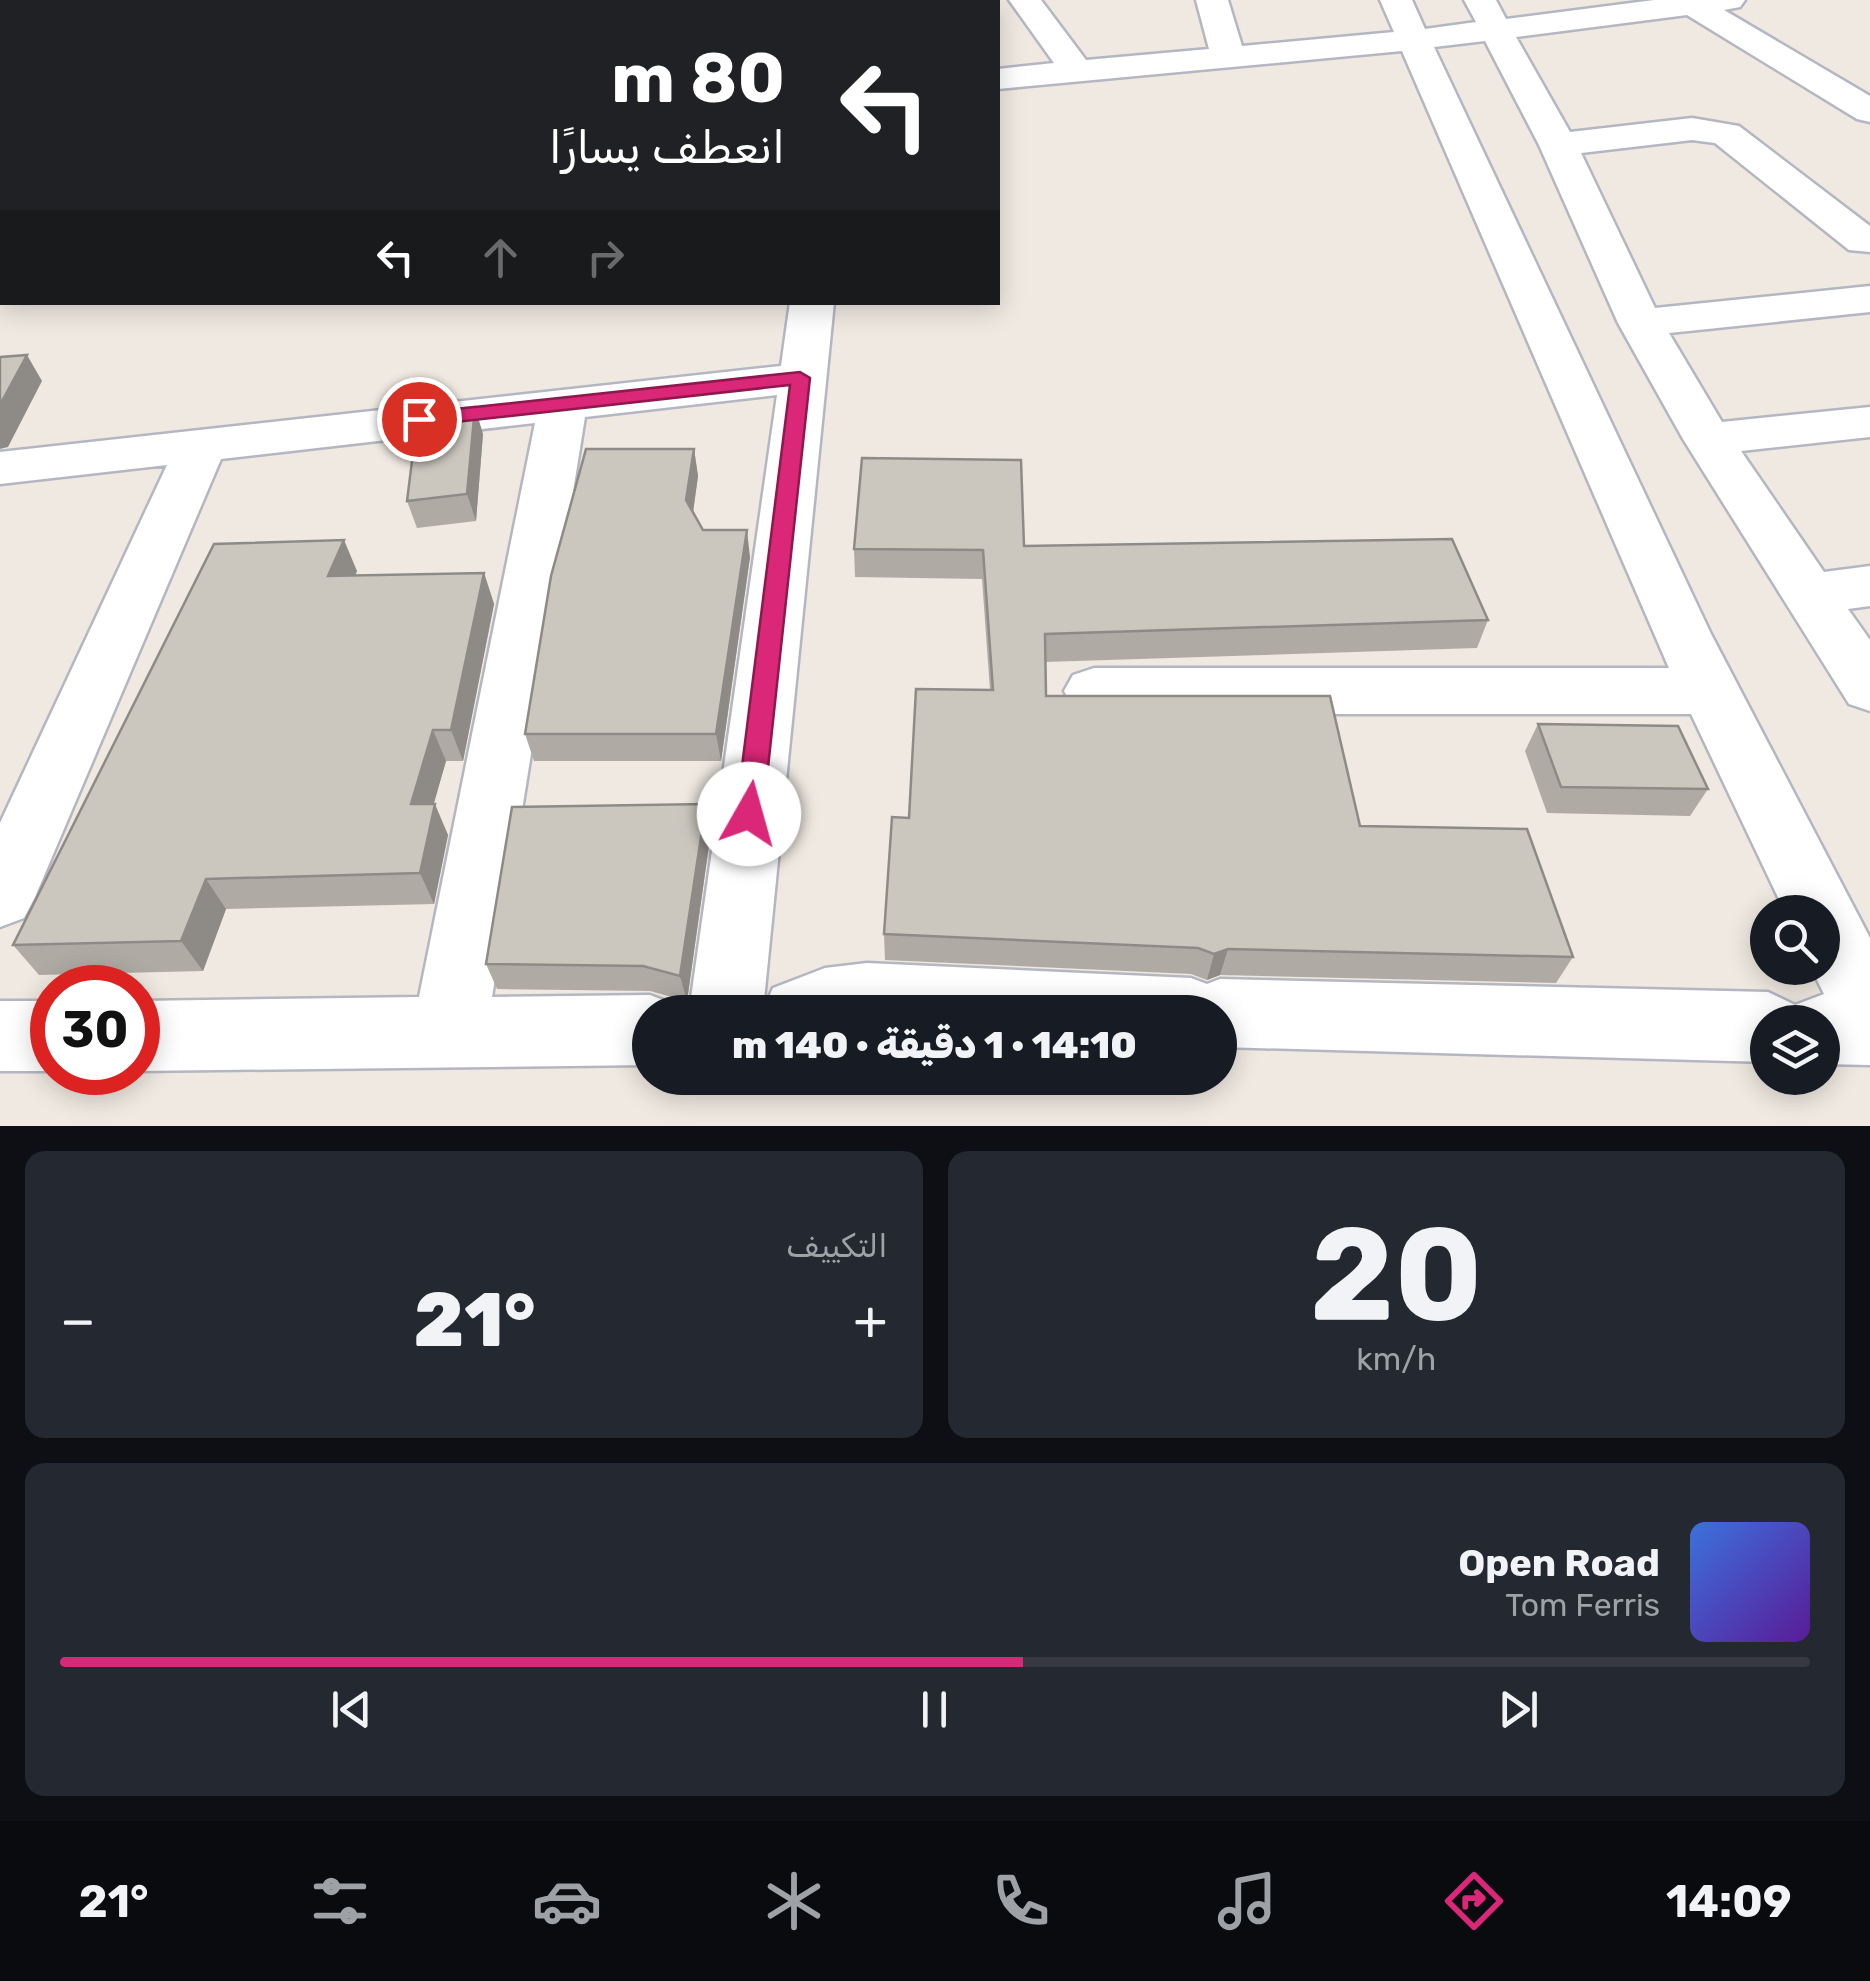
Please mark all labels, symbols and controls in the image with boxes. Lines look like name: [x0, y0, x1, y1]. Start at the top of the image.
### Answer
text: 80 m: [611, 37, 785, 120]
icon: left: [820, 40, 950, 170]
text: انعطف يسارًا: [549, 121, 785, 174]
icon: left: [368, 230, 423, 285]
icon: ahead: [473, 230, 528, 285]
icon: right: [578, 230, 633, 285]
pin: [377, 377, 462, 462]
icon: arrive: [392, 392, 447, 447]
position arrow: [697, 762, 801, 866]
map controls: [1750, 895, 1840, 1095]
button: search: [1750, 895, 1840, 985]
speed limit sign: 30: [30, 965, 160, 1095]
button: layers: [1750, 1005, 1840, 1095]
text: 14:10 · 1 دقيقة · 140 m: [732, 1022, 1137, 1068]
text: 20: [1310, 1197, 1483, 1352]
text: التكييف: [786, 1227, 888, 1265]
text: 21°: [414, 1276, 535, 1365]
text: −: [60, 1288, 96, 1353]
text: +: [853, 1288, 887, 1353]
text: km/h: [1356, 1340, 1436, 1378]
text: Open Road: [1458, 1540, 1660, 1586]
text: Tom Ferris: [1505, 1586, 1660, 1624]
icon: previous: [324, 1682, 379, 1737]
icon: pause: [907, 1682, 962, 1737]
icon: next: [1491, 1682, 1546, 1737]
icon: filters: [305, 1866, 375, 1936]
icon: car: [532, 1866, 602, 1936]
icon: climate: [759, 1866, 829, 1936]
icon: phone: [986, 1866, 1056, 1936]
icon: music: [1212, 1866, 1282, 1936]
icon: directions: [1439, 1866, 1509, 1936]
text: 21°: [78, 1875, 149, 1928]
text: 14:09: [1666, 1875, 1792, 1928]

